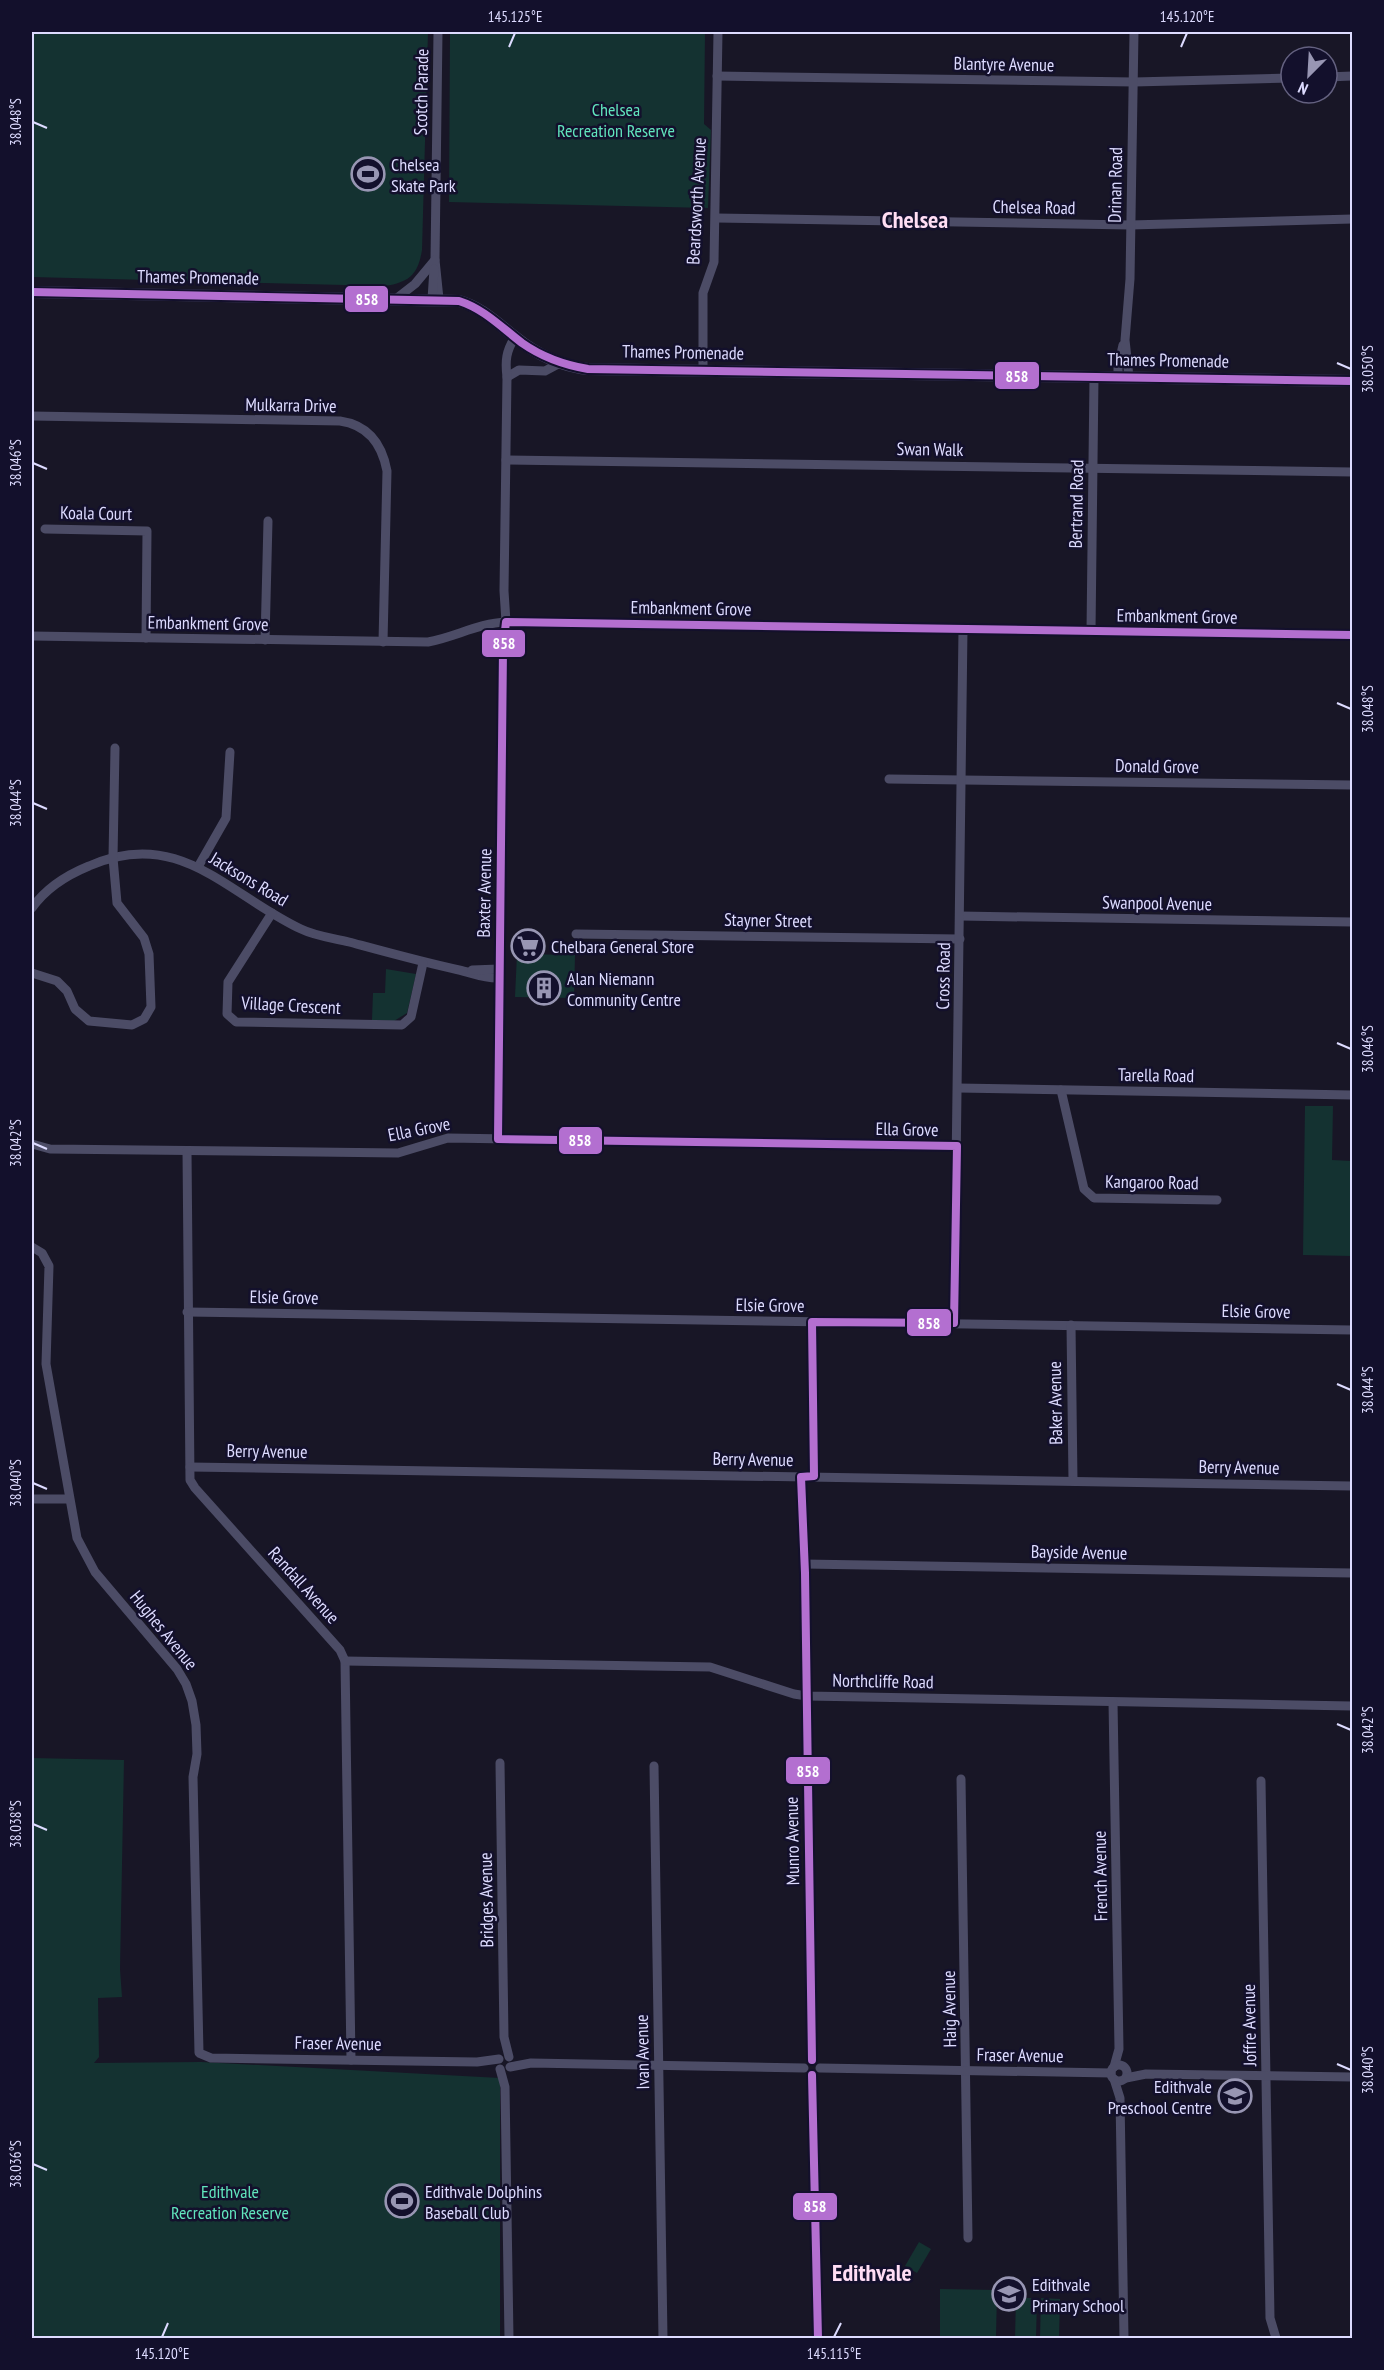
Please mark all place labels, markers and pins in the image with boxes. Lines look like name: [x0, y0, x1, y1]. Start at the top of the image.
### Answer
place label: Chelsea Skate Park: [391, 153, 456, 197]
sports icon: Chelsea Skate Park: [350, 156, 386, 192]
supermarket icon: Chelbara General Store: [510, 928, 546, 964]
place label: Chelbara General Store: [551, 935, 694, 958]
place label: Alan Niemann Community Centre: [567, 967, 681, 1011]
building icon: Alan Niemann Community Centre: [526, 970, 562, 1006]
place label: Edithvale Preschool Centre: [1108, 2075, 1212, 2119]
school or university icon: Edithvale Preschool Centre: [1217, 2078, 1253, 2114]
place label: Edithvale Dolphins Baseball Club: [425, 2180, 542, 2224]
sports icon: Edithvale Dolphins Baseball Club: [384, 2183, 420, 2219]
place label: Edithvale Primary School: [1032, 2273, 1125, 2317]
school or university icon: Edithvale Primary School: [991, 2276, 1027, 2312]

